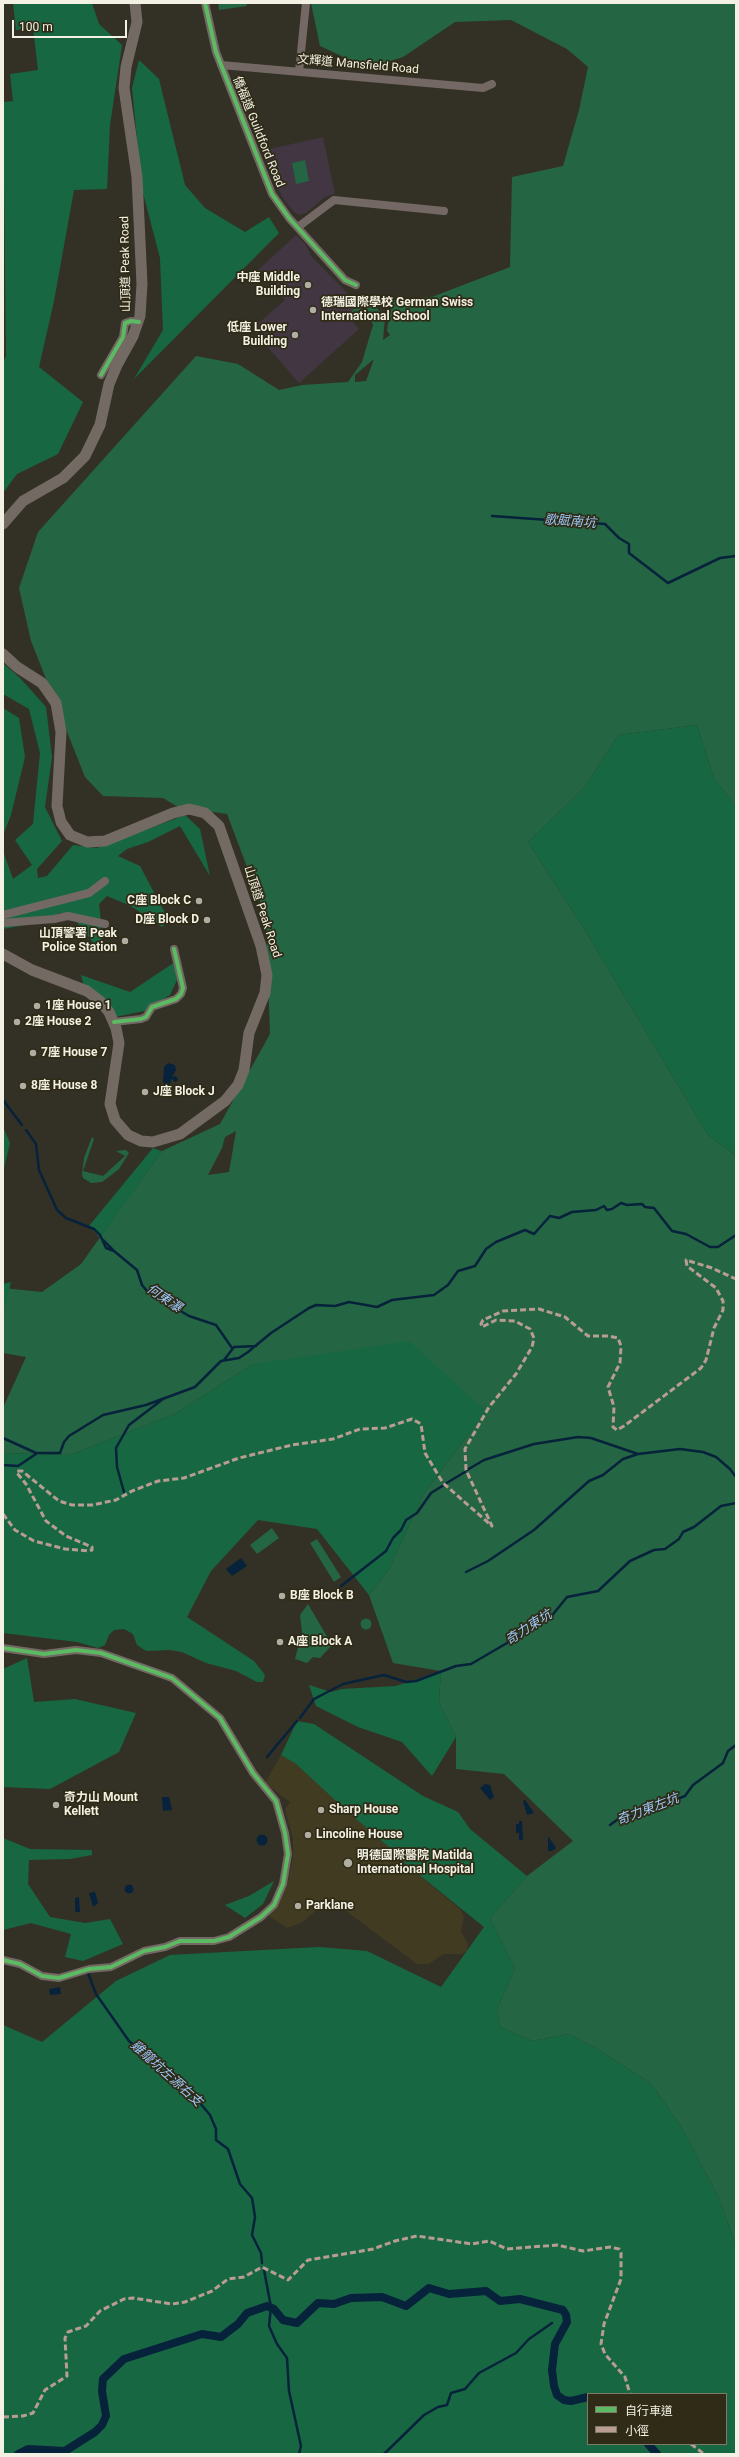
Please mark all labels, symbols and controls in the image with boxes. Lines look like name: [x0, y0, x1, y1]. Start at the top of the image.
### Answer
scale bar: [14, 12, 129, 38]
text: 100 m: [19, 20, 53, 34]
street label: 文輝道 Mansfield Road: [297, 53, 419, 77]
street label: 僑福道 Guildford Road: [229, 74, 287, 190]
street label: 山頂道 Peak Road: [118, 216, 134, 312]
place label: 中座 Middle Building: [236, 271, 300, 299]
marker: 中座 Middle Building: [303, 280, 313, 290]
place label: 德瑞國際學校 German Swiss International School: [321, 296, 473, 324]
marker: 德瑞國際學校 German Swiss International School: [308, 305, 318, 315]
place label: 低座 Lower Building: [227, 321, 287, 349]
marker: 低座 Lower Building: [290, 330, 300, 340]
water label: 歌賦南坑: [544, 512, 596, 532]
street label: 山頂道 Peak Road: [240, 864, 284, 960]
place label: C座 Block C: [127, 894, 191, 908]
marker: C座 Block C: [194, 896, 204, 906]
place label: D座 Block D: [135, 913, 199, 927]
marker: D座 Block D: [202, 915, 212, 925]
place label: 山頂警署 Peak Police Station: [39, 927, 117, 955]
marker: 山頂警署 Peak Police Station: [120, 936, 130, 946]
place label: 1座 House 1: [45, 999, 111, 1013]
marker: 1座 House 1: [32, 1001, 42, 1011]
place label: 2座 House 2: [25, 1015, 91, 1029]
marker: 2座 House 2: [12, 1017, 22, 1027]
place label: 7座 House 7: [41, 1046, 107, 1060]
marker: 7座 House 7: [28, 1048, 38, 1058]
place label: 8座 House 8: [31, 1079, 97, 1093]
marker: 8座 House 8: [18, 1081, 28, 1091]
place label: J座 Block J: [153, 1085, 215, 1099]
marker: J座 Block J: [140, 1087, 150, 1097]
water label: 何東瀑: [143, 1282, 185, 1316]
place label: B座 Block B: [290, 1589, 354, 1603]
marker: B座 Block B: [277, 1591, 287, 1601]
water label: 奇力東坑: [503, 1607, 555, 1649]
place label: A座 Block A: [288, 1635, 352, 1649]
marker: A座 Block A: [275, 1637, 285, 1647]
place label: 奇力山 Mount Kellett: [64, 1791, 138, 1819]
water label: 奇力東左坑: [615, 1791, 681, 1829]
marker: 奇力山 Mount Kellett: [51, 1800, 61, 1810]
place label: Sharp House: [329, 1803, 398, 1817]
marker: Sharp House: [316, 1805, 326, 1815]
place label: Lincoline House: [316, 1828, 403, 1842]
marker: Lincoline House: [303, 1830, 313, 1840]
place label: 明德國際醫院 Matilda International Hospital: [357, 1849, 474, 1877]
marker: 明德國際醫院 Matilda International Hospital: [342, 1857, 354, 1869]
place label: Parklane: [306, 1899, 354, 1913]
marker: Parklane: [293, 1901, 303, 1911]
water label: 雞籠坑左源右支: [127, 2038, 205, 2110]
legend: [587, 2393, 727, 2445]
text: 自行車道: [625, 2404, 673, 2418]
text: 小徑: [625, 2424, 649, 2438]

